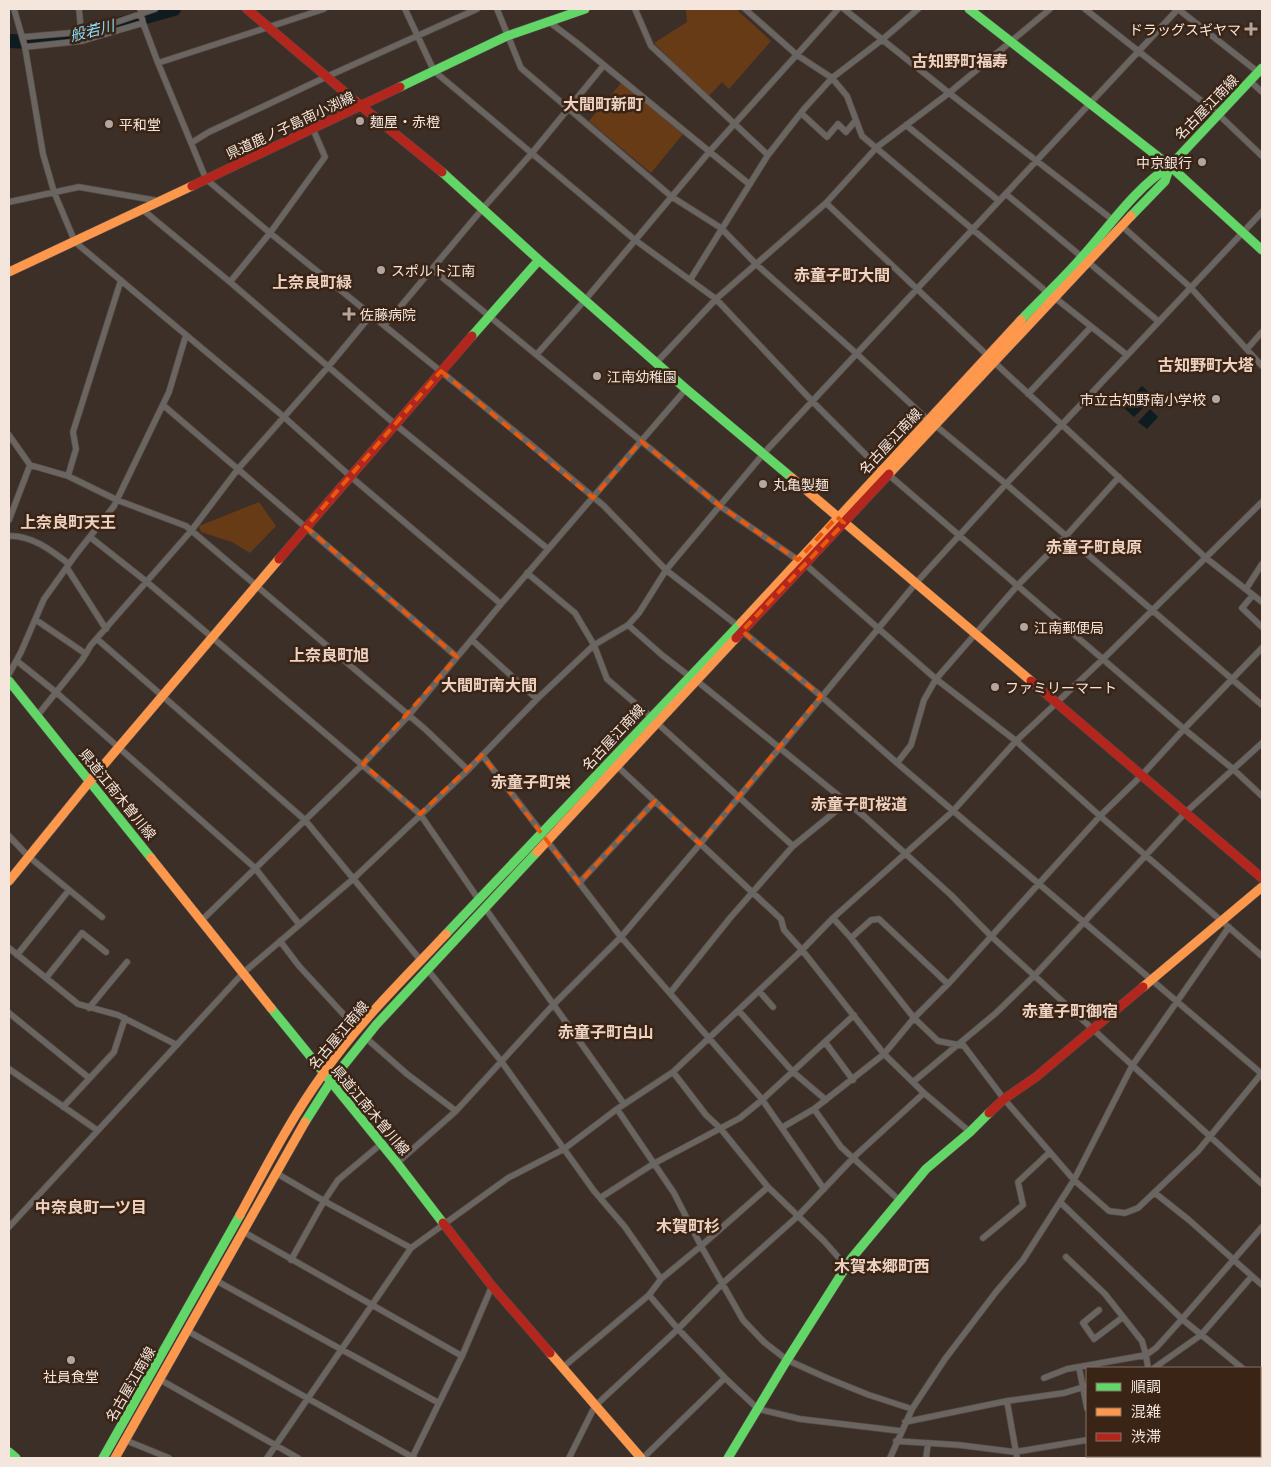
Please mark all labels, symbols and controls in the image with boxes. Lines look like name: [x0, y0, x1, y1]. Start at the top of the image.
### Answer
water label: 般若川: [68, 15, 118, 44]
place label: ドラッグスギヤマ: [1129, 21, 1241, 38]
marker: ドラッグスギヤマ: [1245, 23, 1257, 35]
district label: 古知野町福寿: [912, 51, 1008, 70]
street label: 名古屋江南線: [1171, 71, 1241, 143]
street label: 県道鹿ノ子島南小渕線: [223, 88, 357, 162]
district label: 大間町新町: [563, 94, 643, 113]
place label: 麺屋・赤橙: [370, 113, 440, 130]
marker: 麺屋・赤橙: [354, 115, 366, 127]
place label: 平和堂: [119, 116, 161, 133]
marker: 平和堂: [103, 118, 115, 130]
place label: 中京銀行: [1136, 154, 1192, 171]
marker: 中京銀行: [1196, 156, 1208, 168]
place label: スポルト江南: [391, 262, 475, 279]
marker: スポルト江南: [375, 264, 387, 276]
district label: 赤童子町大間: [794, 265, 890, 284]
district label: 上奈良町緑: [272, 272, 352, 291]
place label: 佐藤病院: [360, 306, 416, 323]
marker: 佐藤病院: [342, 307, 356, 321]
district label: 古知野町大塔: [1158, 355, 1254, 374]
place label: 江南幼稚園: [607, 368, 677, 385]
marker: 江南幼稚園: [591, 370, 603, 382]
place label: 市立古知野南小学校: [1080, 391, 1206, 408]
marker: 市立古知野南小学校: [1210, 393, 1222, 405]
street label: 名古屋江南線: [855, 404, 925, 478]
place label: 丸亀製麺: [773, 476, 829, 493]
marker: 丸亀製麺: [757, 478, 769, 490]
district label: 上奈良町天王: [20, 512, 116, 531]
district label: 赤童子町良原: [1046, 537, 1142, 556]
place label: 江南郵便局: [1034, 619, 1104, 636]
marker: 江南郵便局: [1018, 621, 1030, 633]
district label: 上奈良町旭: [289, 645, 369, 664]
district label: 大間町南大間: [441, 675, 537, 694]
place label: ファミリーマート: [1005, 679, 1117, 696]
marker: ファミリーマート: [989, 681, 1001, 693]
street label: 名古屋江南線: [578, 700, 648, 774]
street label: 県道江南木曽川線: [76, 745, 160, 843]
district label: 赤童子町栄: [491, 772, 571, 791]
district label: 赤童子町桜道: [811, 794, 907, 813]
street label: 名古屋江南線: [304, 997, 372, 1073]
district label: 赤童子町御宿: [1022, 1001, 1118, 1020]
district label: 赤童子町白山: [558, 1022, 654, 1041]
street label: 県道江南木曽川線: [328, 1062, 414, 1158]
district label: 中奈良町一ツ目: [35, 1197, 147, 1216]
district label: 木賀町杉: [656, 1216, 720, 1235]
district label: 木賀本郷町西: [834, 1256, 930, 1275]
street label: 名古屋江南線: [102, 1343, 158, 1425]
marker: 社員食堂: [65, 1354, 77, 1366]
legend: [1086, 1367, 1261, 1457]
place label: 社員食堂: [43, 1368, 99, 1385]
text: 順調: [1131, 1377, 1161, 1395]
text: 混雑: [1131, 1402, 1161, 1420]
text: 渋滞: [1131, 1427, 1161, 1445]

